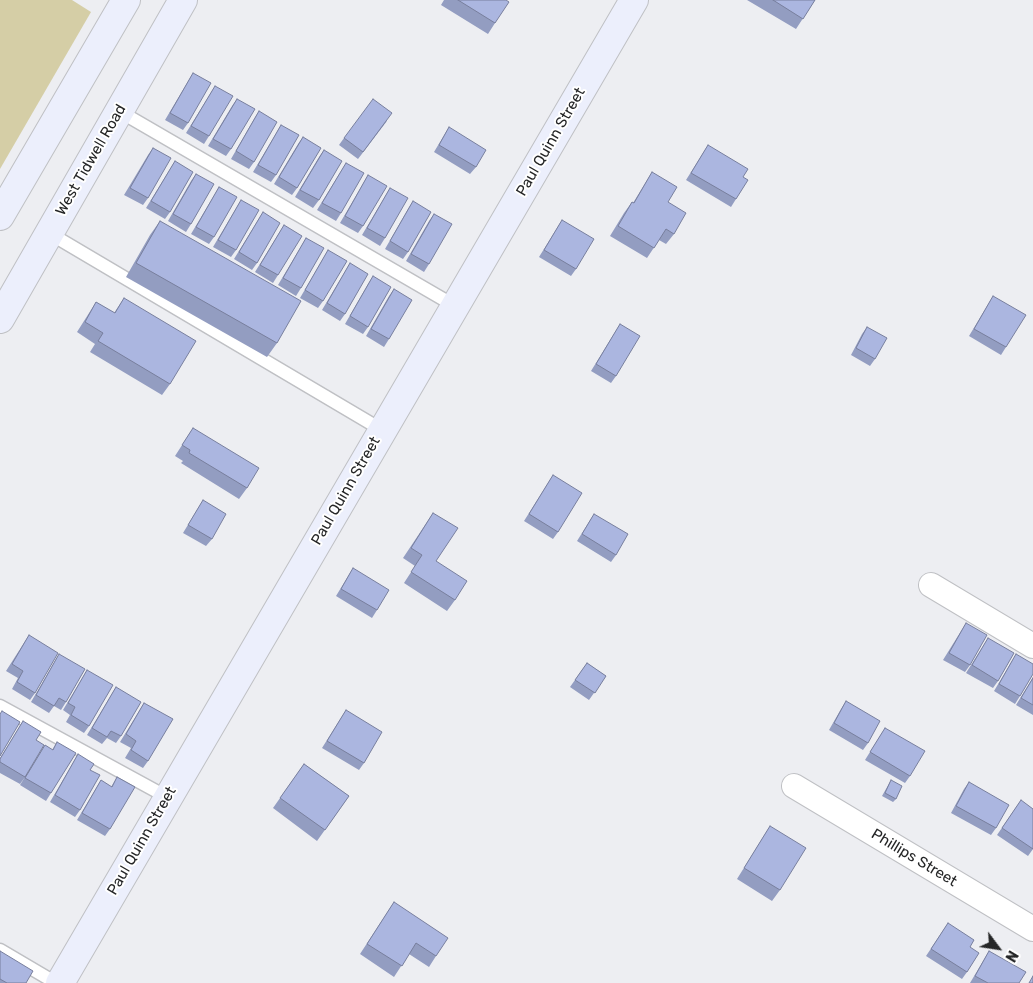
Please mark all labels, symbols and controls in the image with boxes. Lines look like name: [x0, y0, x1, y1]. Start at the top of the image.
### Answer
street label: Paul Quinn Street: [513, 85, 589, 199]
street label: West Tidwell Road: [52, 101, 130, 219]
street label: Paul Quinn Street: [308, 434, 384, 548]
street label: Paul Quinn Street: [104, 784, 180, 898]
street label: Phillips Street: [868, 825, 960, 891]
north arrow: [973, 923, 1023, 973]
text: N: [1001, 947, 1021, 965]

